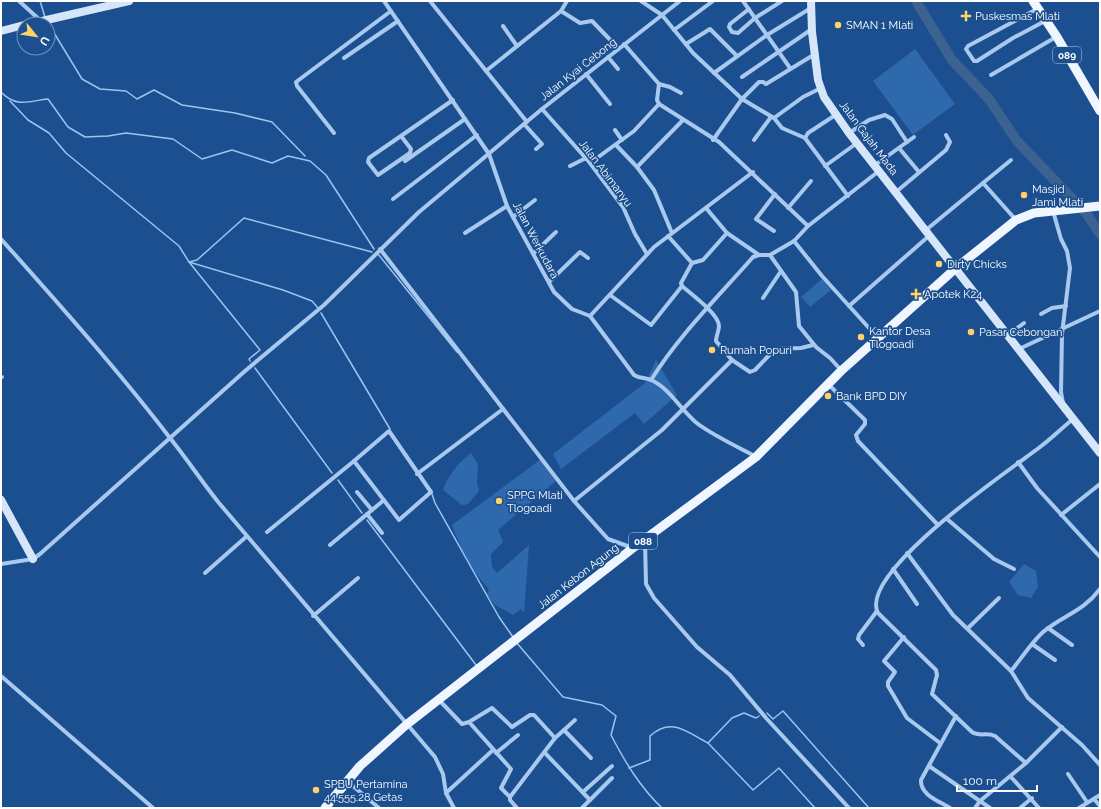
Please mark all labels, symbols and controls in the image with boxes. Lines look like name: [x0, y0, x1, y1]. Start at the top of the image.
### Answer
marker: Puskesmas Mlati: [960, 10, 972, 22]
place label: Puskesmas Mlati: [975, 10, 1060, 23]
north arrow: [16, 16, 56, 56]
place label: SMAN 1 Mlati: [846, 19, 913, 32]
marker: SMAN 1 Mlati: [833, 20, 843, 30]
text: U: [37, 34, 52, 48]
street label: Jalan Kyai Cebong: [537, 35, 619, 103]
road number: 089: [1053, 47, 1081, 63]
street label: Jalan Gajah Mada: [837, 99, 901, 178]
street label: Jalan Abimanyu: [576, 137, 635, 209]
place label: Masjid Jami Mlati: [1032, 183, 1083, 209]
marker: Masjid Jami Mlati: [1019, 190, 1029, 200]
street label: Jalan Werkudara: [510, 200, 561, 281]
place label: Dirty Chicks: [947, 258, 1007, 271]
marker: Dirty Chicks: [934, 259, 944, 269]
place label: Apotek K24: [924, 288, 982, 301]
marker: Apotek K24: [911, 289, 921, 299]
place label: Kantor Desa Tlogoadi: [869, 325, 931, 351]
place label: Pasar Cebongan: [979, 326, 1062, 339]
marker: Pasar Cebongan: [966, 327, 976, 337]
marker: Kantor Desa Tlogoadi: [856, 332, 866, 342]
place label: Rumah Popuri: [720, 344, 792, 357]
marker: Rumah Popuri: [707, 345, 717, 355]
place label: Bank BPD DIY: [836, 390, 907, 403]
marker: Bank BPD DIY: [823, 391, 833, 401]
place label: SPPG Mlati Tlogoadi: [507, 489, 563, 515]
marker: SPPG Mlati Tlogoadi: [494, 496, 504, 506]
road number: 088: [629, 533, 657, 549]
street label: Jalan Kebon Agung: [535, 541, 621, 612]
scale bar: [957, 767, 1037, 793]
text: 100 m: [963, 774, 997, 788]
place label: SPBU Pertamina 44.555.28 Getas: [324, 778, 408, 804]
marker: SPBU Pertamina 44.555.28 Getas: [311, 785, 321, 795]

